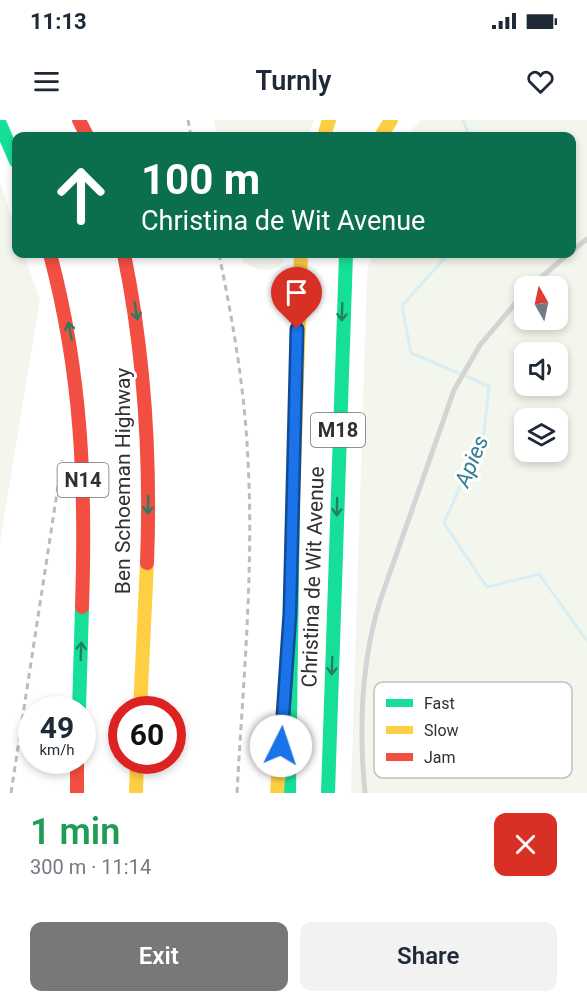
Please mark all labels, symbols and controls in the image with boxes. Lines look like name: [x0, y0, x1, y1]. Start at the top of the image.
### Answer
text: 11:13: [30, 9, 87, 34]
icon: menu: [30, 65, 63, 98]
text: Turnly: [256, 65, 331, 97]
icon: heart: [524, 65, 557, 98]
text: 100 m: [141, 155, 260, 204]
icon: ahead: [42, 156, 120, 234]
text: Christina de Wit Avenue: [141, 205, 425, 237]
pin: [271, 267, 322, 329]
icon: arrive: [280, 276, 313, 309]
north arrow: [514, 276, 568, 330]
map controls: [514, 276, 568, 462]
one-way arrow: [131, 300, 142, 320]
one-way arrow: [336, 301, 347, 321]
one-way arrow: [64, 322, 75, 341]
button: sound: [514, 342, 568, 396]
street label: Ben Schoeman Highway: [111, 368, 135, 594]
button: layers: [514, 408, 568, 462]
road number: M18: [311, 413, 365, 447]
water label: Apies: [449, 432, 493, 492]
road number: N14: [58, 463, 109, 497]
street label: Christina de Wit Avenue: [297, 466, 329, 688]
one-way arrow: [142, 494, 154, 514]
one-way arrow: [331, 496, 342, 516]
one-way arrow: [75, 642, 86, 662]
one-way arrow: [327, 656, 338, 675]
legend: [374, 682, 572, 778]
text: Fast: [424, 694, 455, 713]
speed limit sign: 60: [108, 696, 186, 774]
text: 49: [40, 710, 74, 745]
position arrow: [249, 714, 313, 778]
text: Slow: [424, 721, 459, 740]
text: km/h: [39, 741, 75, 759]
text: Jam: [424, 748, 456, 767]
text: 1 min: [30, 811, 120, 853]
button: close: [494, 813, 557, 876]
text: 300 m · 11:14: [30, 855, 151, 879]
button: Exit: [30, 922, 288, 991]
button: Share: [300, 922, 557, 991]

